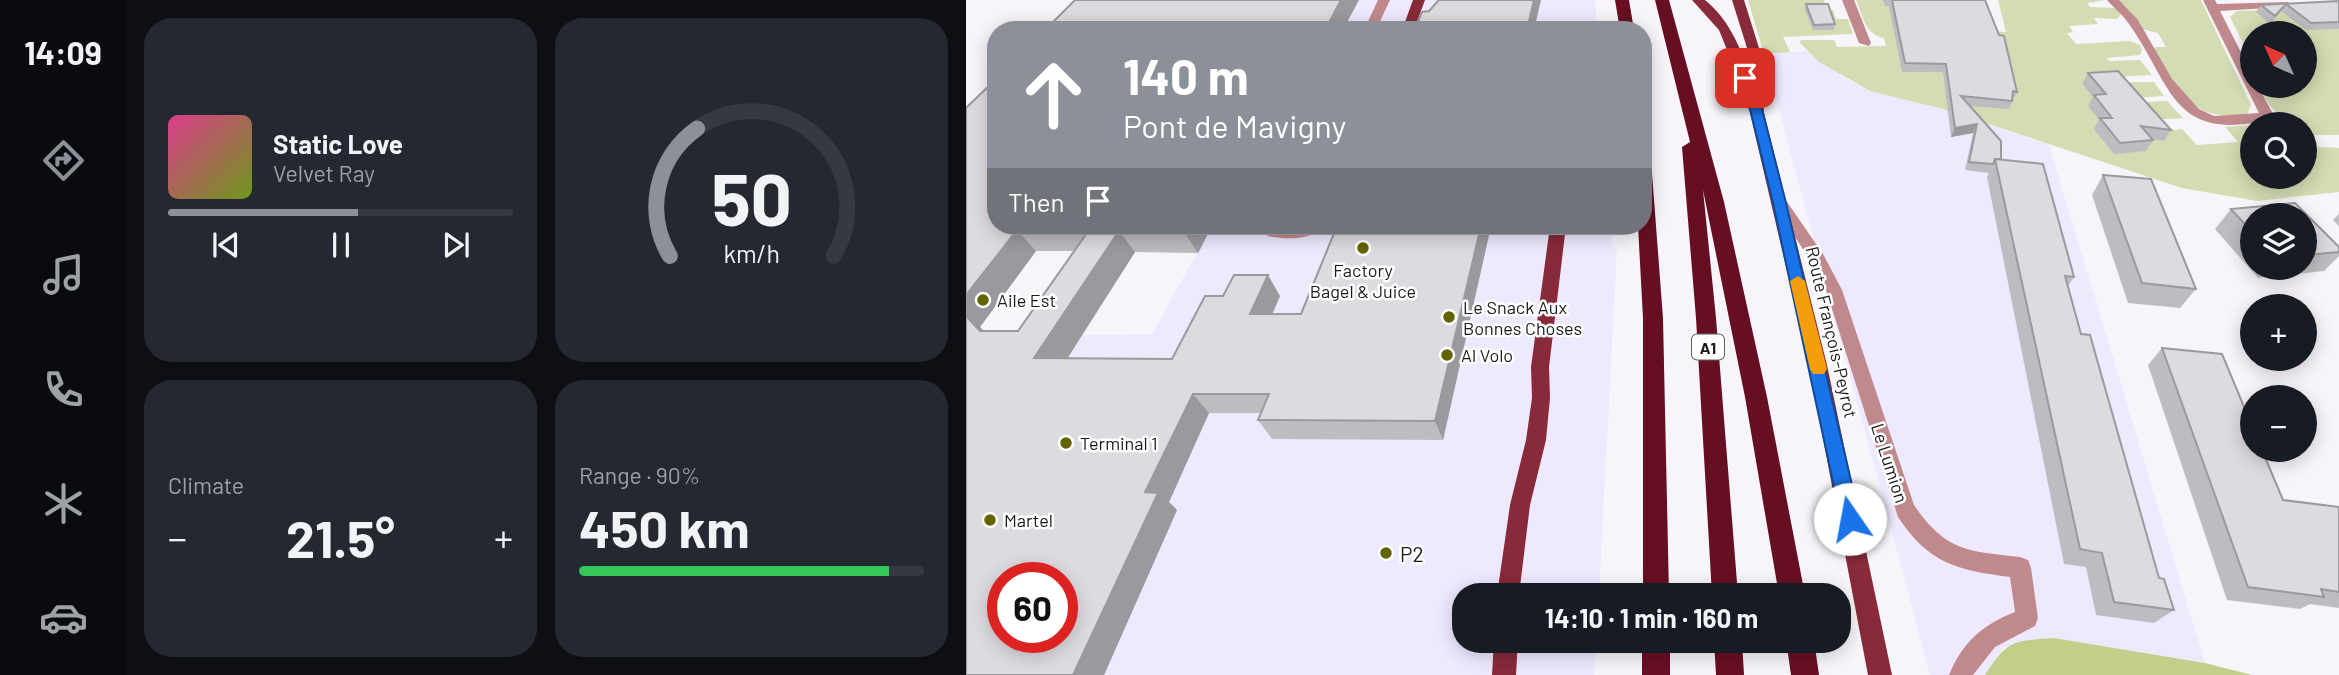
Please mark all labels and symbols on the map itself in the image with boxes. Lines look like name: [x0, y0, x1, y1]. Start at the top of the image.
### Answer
north arrow: [2240, 21, 2317, 98]
pin: [1715, 48, 1775, 108]
marker: Factory Bagel & Juice: [1355, 240, 1371, 256]
street label: Route François-Peyrot: [1802, 244, 1862, 420]
place label: Factory Bagel & Juice: [1310, 259, 1416, 302]
place label: Aile Est: [997, 289, 1056, 311]
marker: Aile Est: [975, 292, 991, 308]
place label: Le Snack Aux Bonnes Choses: [1463, 296, 1582, 339]
marker: Le Snack Aux Bonnes Choses: [1441, 309, 1457, 325]
road number: A1: [1692, 334, 1724, 360]
place label: Al Volo: [1461, 344, 1513, 366]
marker: Al Volo: [1439, 347, 1455, 363]
street label: Le Lumion: [1867, 420, 1913, 506]
place label: Terminal 1: [1080, 432, 1158, 454]
marker: Terminal 1: [1058, 435, 1074, 451]
position arrow: [1813, 482, 1887, 556]
place label: Martel: [1004, 509, 1053, 531]
marker: Martel: [982, 512, 998, 528]
place label: P2: [1400, 541, 1424, 566]
marker: P2: [1378, 545, 1394, 561]
speed limit sign: 60: [987, 562, 1078, 653]

